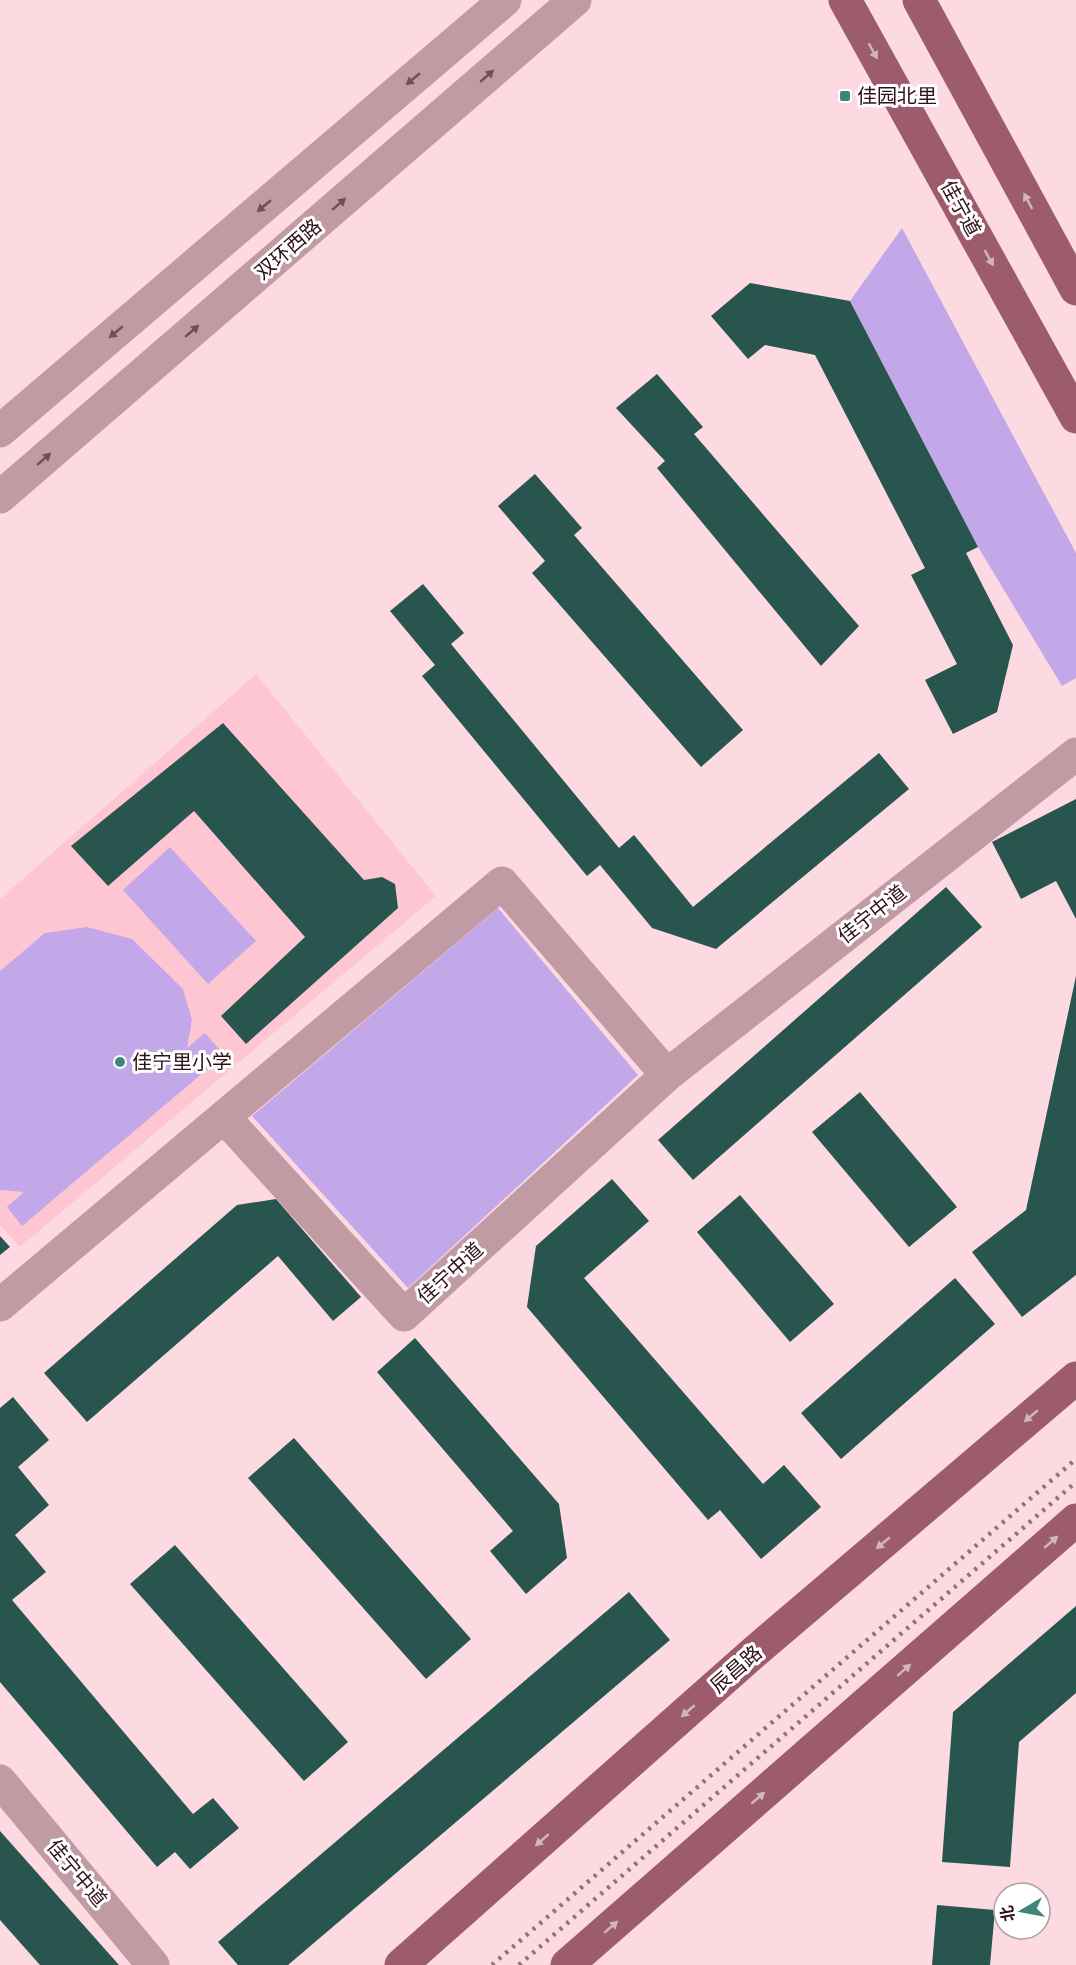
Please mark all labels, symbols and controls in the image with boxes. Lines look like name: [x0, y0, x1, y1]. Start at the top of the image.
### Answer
one-way arrow: [868, 43, 879, 59]
one-way arrow: [479, 70, 495, 83]
one-way arrow: [406, 72, 421, 85]
place label: 佳园北里: [857, 83, 937, 107]
marker: 佳园北里: [838, 89, 852, 103]
street label: 佳宁道: [937, 175, 987, 240]
one-way arrow: [1023, 192, 1033, 209]
one-way arrow: [331, 198, 346, 211]
one-way arrow: [256, 199, 272, 212]
street label: 双环西路: [249, 213, 325, 284]
one-way arrow: [984, 250, 994, 267]
one-way arrow: [109, 325, 124, 338]
one-way arrow: [184, 325, 200, 338]
one-way arrow: [36, 453, 51, 466]
street label: 佳宁中道: [832, 879, 910, 947]
place label: 佳宁里小学: [132, 1049, 232, 1073]
marker: 佳宁里小学: [113, 1055, 127, 1069]
street label: 佳宁中道: [412, 1237, 487, 1308]
one-way arrow: [1023, 1410, 1039, 1423]
one-way arrow: [1043, 1535, 1059, 1548]
one-way arrow: [876, 1536, 891, 1549]
street label: 辰昌路: [705, 1640, 766, 1697]
one-way arrow: [896, 1664, 911, 1677]
one-way arrow: [680, 1704, 695, 1718]
one-way arrow: [750, 1791, 765, 1805]
one-way arrow: [534, 1833, 549, 1847]
street label: 佳宁中道: [43, 1834, 113, 1911]
north arrow: [992, 1881, 1052, 1941]
text: 北: [996, 1904, 1017, 1923]
one-way arrow: [603, 1920, 619, 1933]

